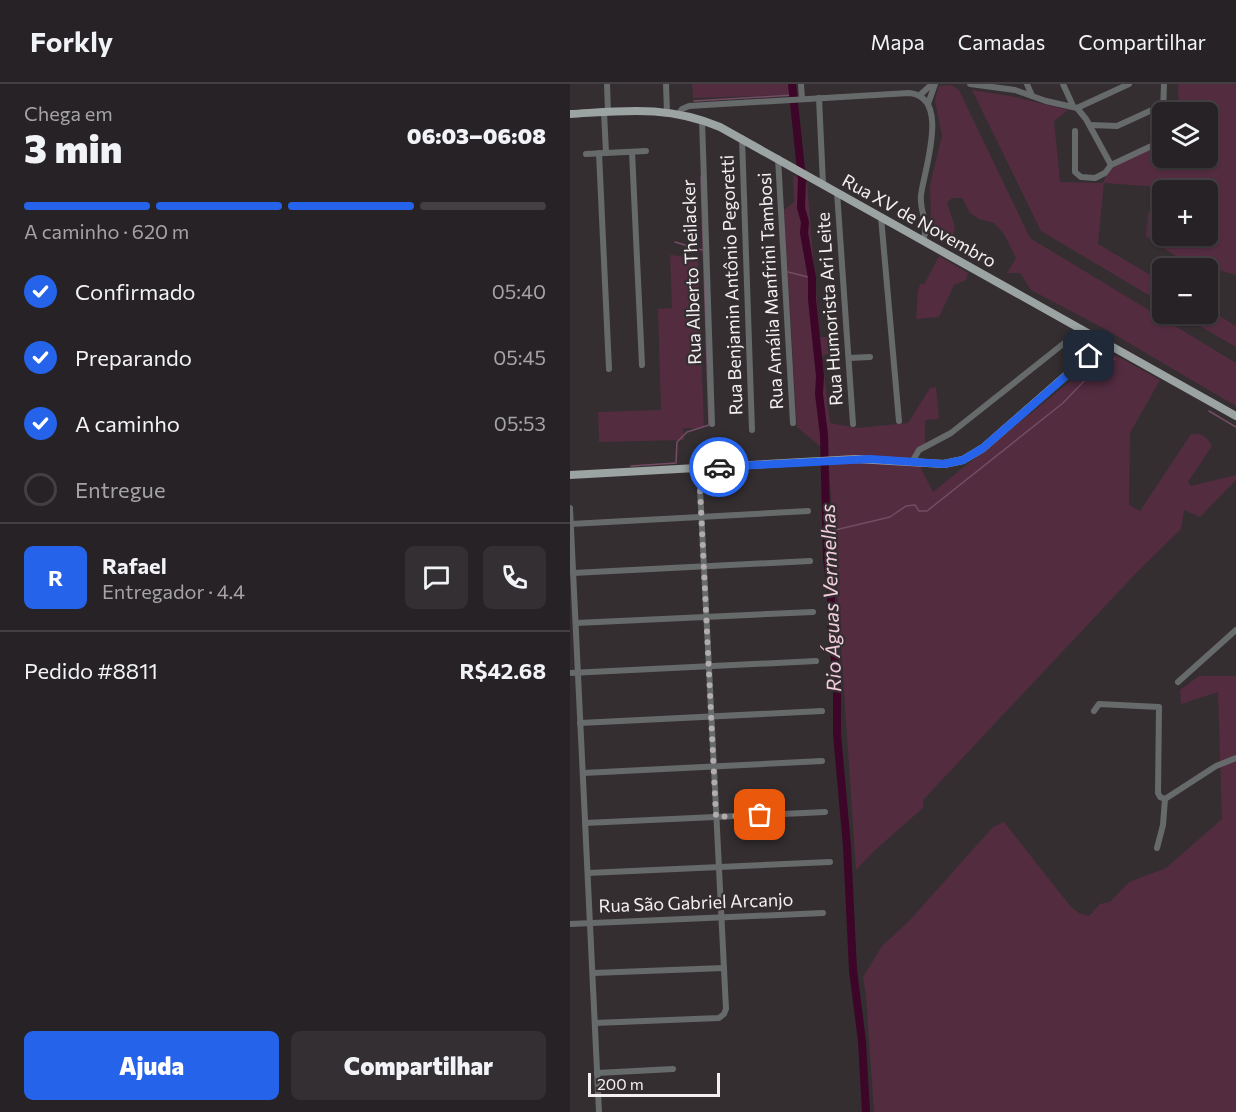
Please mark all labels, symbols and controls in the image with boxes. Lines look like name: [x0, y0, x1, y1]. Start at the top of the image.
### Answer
text: Forkly: [30, 24, 113, 58]
text: Mapa: [871, 29, 925, 54]
text: Camadas: [958, 29, 1045, 54]
text: Compartilhar: [1078, 29, 1206, 54]
text: Chega em: [24, 101, 113, 125]
map controls: [1152, 102, 1218, 324]
button: layers: [1152, 102, 1218, 168]
text: 06:03–06:08: [407, 122, 546, 149]
text: 3 min: [24, 123, 122, 171]
street label: Rua Benjamin Antônio Pegoretti: [715, 154, 747, 416]
street label: Rua XV de Novembro: [839, 169, 1000, 272]
street label: Rua Amália Manfrini Tambosi: [753, 172, 787, 410]
street label: Rua Alberto Theilacker: [677, 179, 705, 365]
button: +: [1152, 180, 1218, 246]
street label: Rua Humorista Ari Leite: [811, 212, 847, 407]
text: A caminho · 620 m: [24, 219, 189, 243]
button: −: [1152, 258, 1218, 324]
icon: check: [24, 275, 57, 308]
text: Confirmado: [75, 278, 196, 305]
text: 05:40: [492, 279, 546, 303]
pin: [1063, 330, 1114, 381]
icon: home: [1072, 339, 1105, 372]
icon: check: [24, 341, 57, 374]
text: Preparando: [75, 344, 192, 371]
text: 05:45: [493, 345, 546, 369]
icon: check: [24, 407, 57, 440]
text: A caminho: [75, 410, 180, 437]
text: 05:53: [494, 411, 546, 435]
courier: [689, 437, 749, 497]
icon: car: [703, 451, 736, 484]
text: Entregue: [75, 476, 166, 503]
water label: Rio Águas Vermelhas: [815, 504, 845, 693]
button: chat: [405, 546, 468, 609]
button: phone: [483, 546, 546, 609]
text: Rafael: [102, 552, 167, 579]
text: R: [48, 564, 63, 591]
text: Entregador · 4.4: [102, 579, 245, 603]
text: Pedido #8811: [24, 657, 158, 684]
text: R$42.68: [460, 657, 546, 684]
pin: [734, 789, 785, 840]
icon: bag: [743, 798, 776, 831]
street label: Rua São Gabriel Arcanjo: [598, 888, 794, 916]
button: Ajuda: [24, 1031, 279, 1100]
button: Compartilhar: [291, 1031, 546, 1100]
scale bar: [588, 1070, 720, 1098]
text: 200 m: [597, 1074, 644, 1093]

